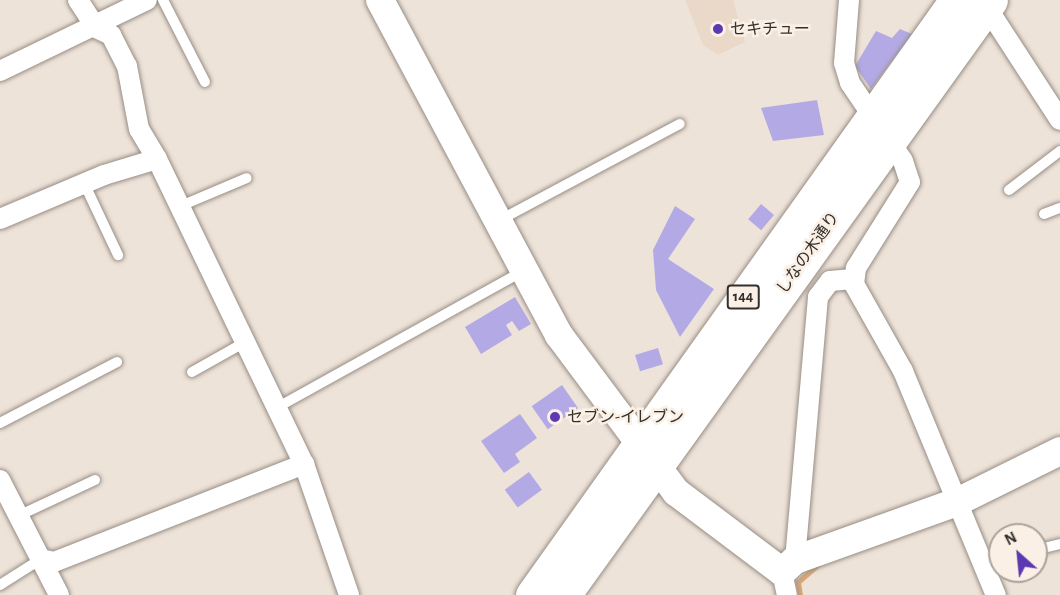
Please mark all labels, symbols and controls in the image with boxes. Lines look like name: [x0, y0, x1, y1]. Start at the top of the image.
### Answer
place label: セキチュー: [730, 19, 810, 39]
marker: セキチュー: [711, 22, 725, 36]
street label: しなの木通り: [773, 208, 843, 298]
road number: 144: [726, 285, 760, 309]
place label: セブン-イレブン: [567, 407, 684, 427]
marker: セブン-イレブン: [548, 410, 562, 424]
north arrow: [988, 523, 1048, 583]
text: N: [1002, 529, 1019, 548]

